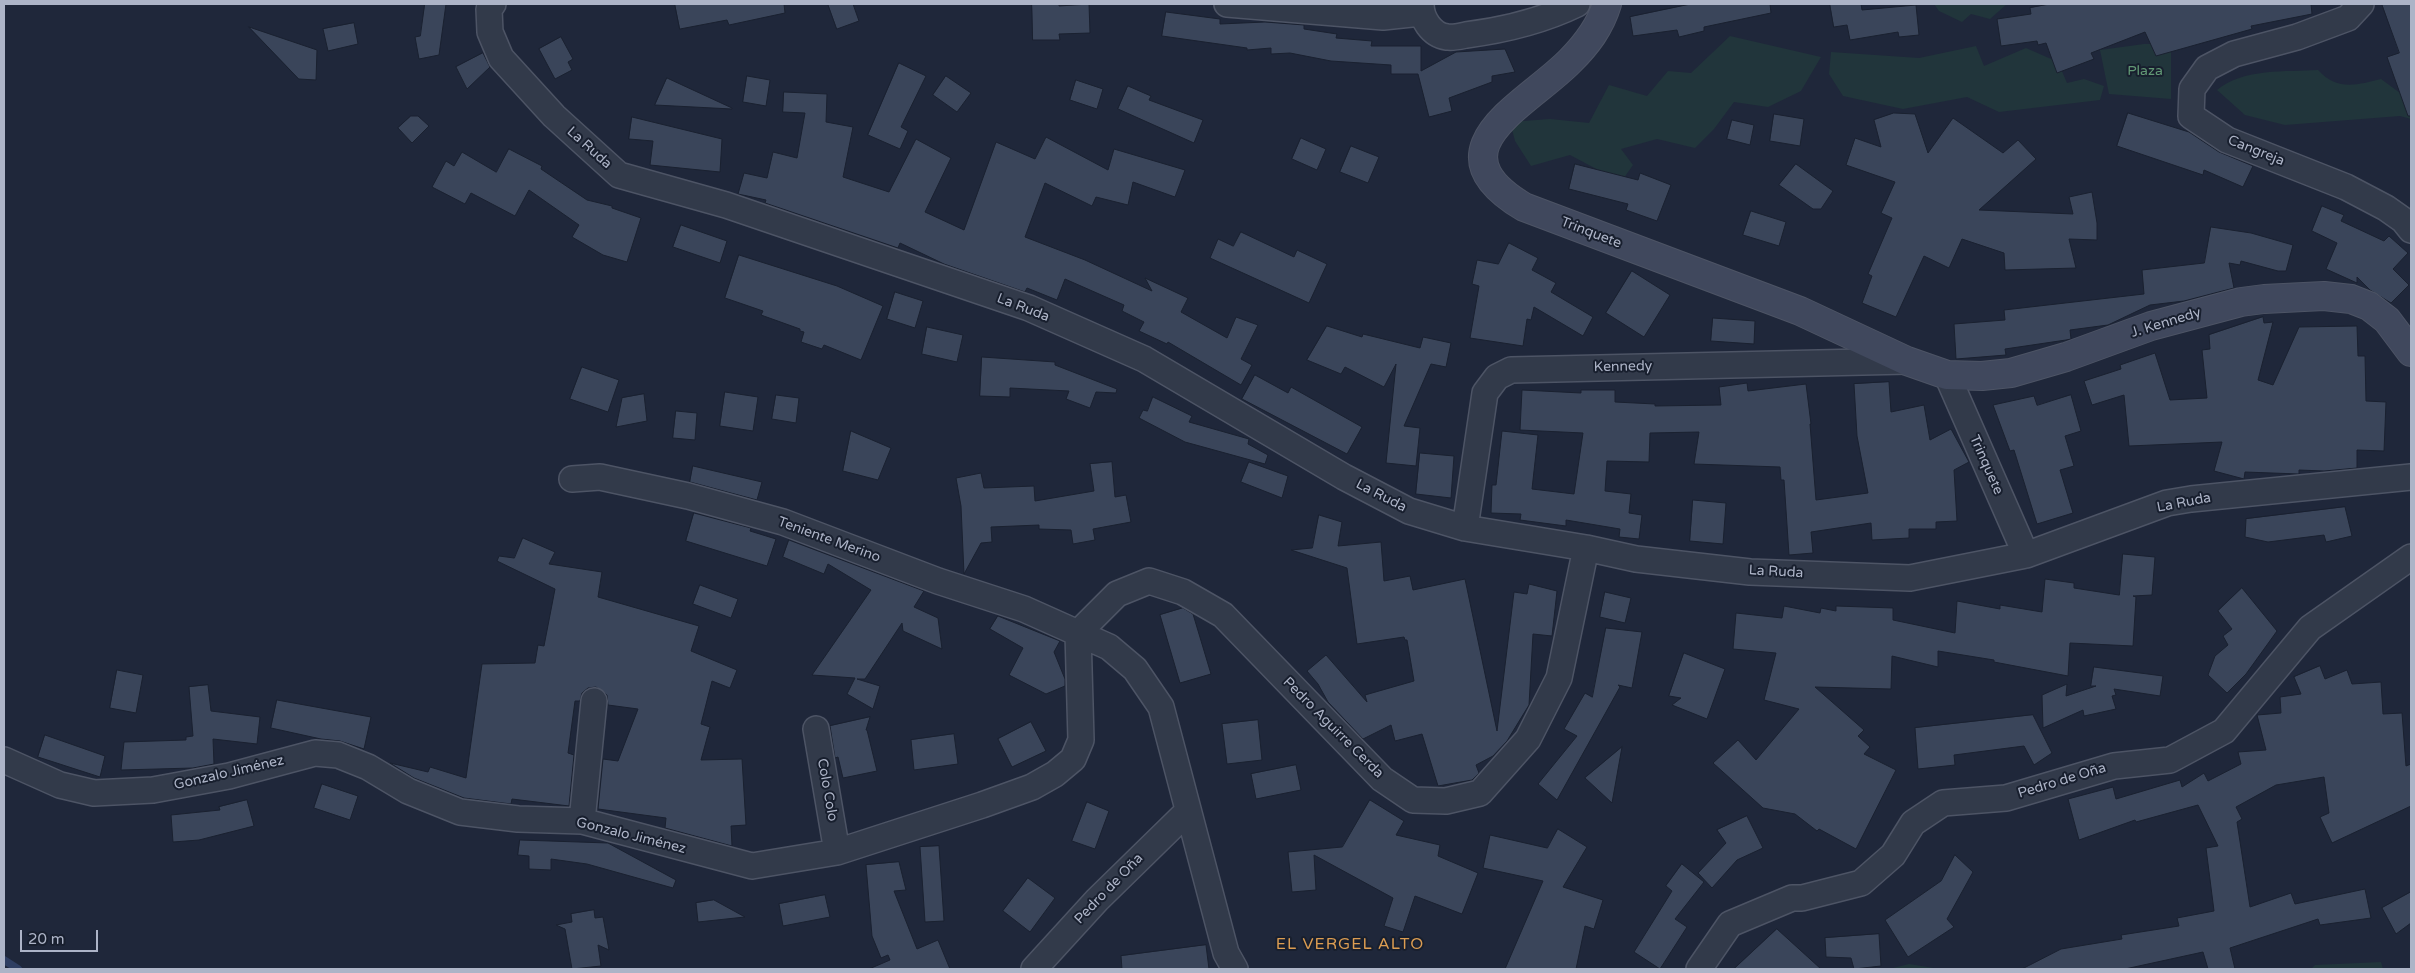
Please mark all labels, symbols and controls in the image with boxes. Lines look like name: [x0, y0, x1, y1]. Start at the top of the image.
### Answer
park label: Plaza: [2127, 63, 2163, 79]
street label: La Ruda: [563, 123, 615, 173]
street label: Cangreja: [2225, 132, 2287, 170]
street label: Trinquete: [1558, 214, 1624, 252]
street label: La Ruda: [994, 290, 1052, 326]
street label: J. Kennedy: [2129, 304, 2203, 342]
street label: Kennedy: [1594, 358, 1652, 376]
street label: Trinquete: [1965, 433, 2007, 497]
street label: La Ruda: [1353, 476, 1409, 516]
street label: La Ruda: [2156, 490, 2212, 516]
street label: Teniente Merino: [775, 514, 883, 566]
street label: La Ruda: [1748, 562, 1804, 582]
street label: Pedro Aguirre Cerda: [1279, 674, 1387, 782]
street label: Gonzalo Jiménez: [172, 752, 286, 794]
street label: Colo Colo: [813, 757, 841, 823]
street label: Pedro de Oña: [2016, 760, 2108, 802]
street label: Gonzalo Jiménez: [574, 814, 688, 858]
street label: Pedro de Oña: [1071, 850, 1147, 928]
scale bar: [22, 920, 100, 952]
text: 20 m: [28, 930, 65, 948]
district label: EL VERGEL ALTO: [1274, 935, 1426, 955]

